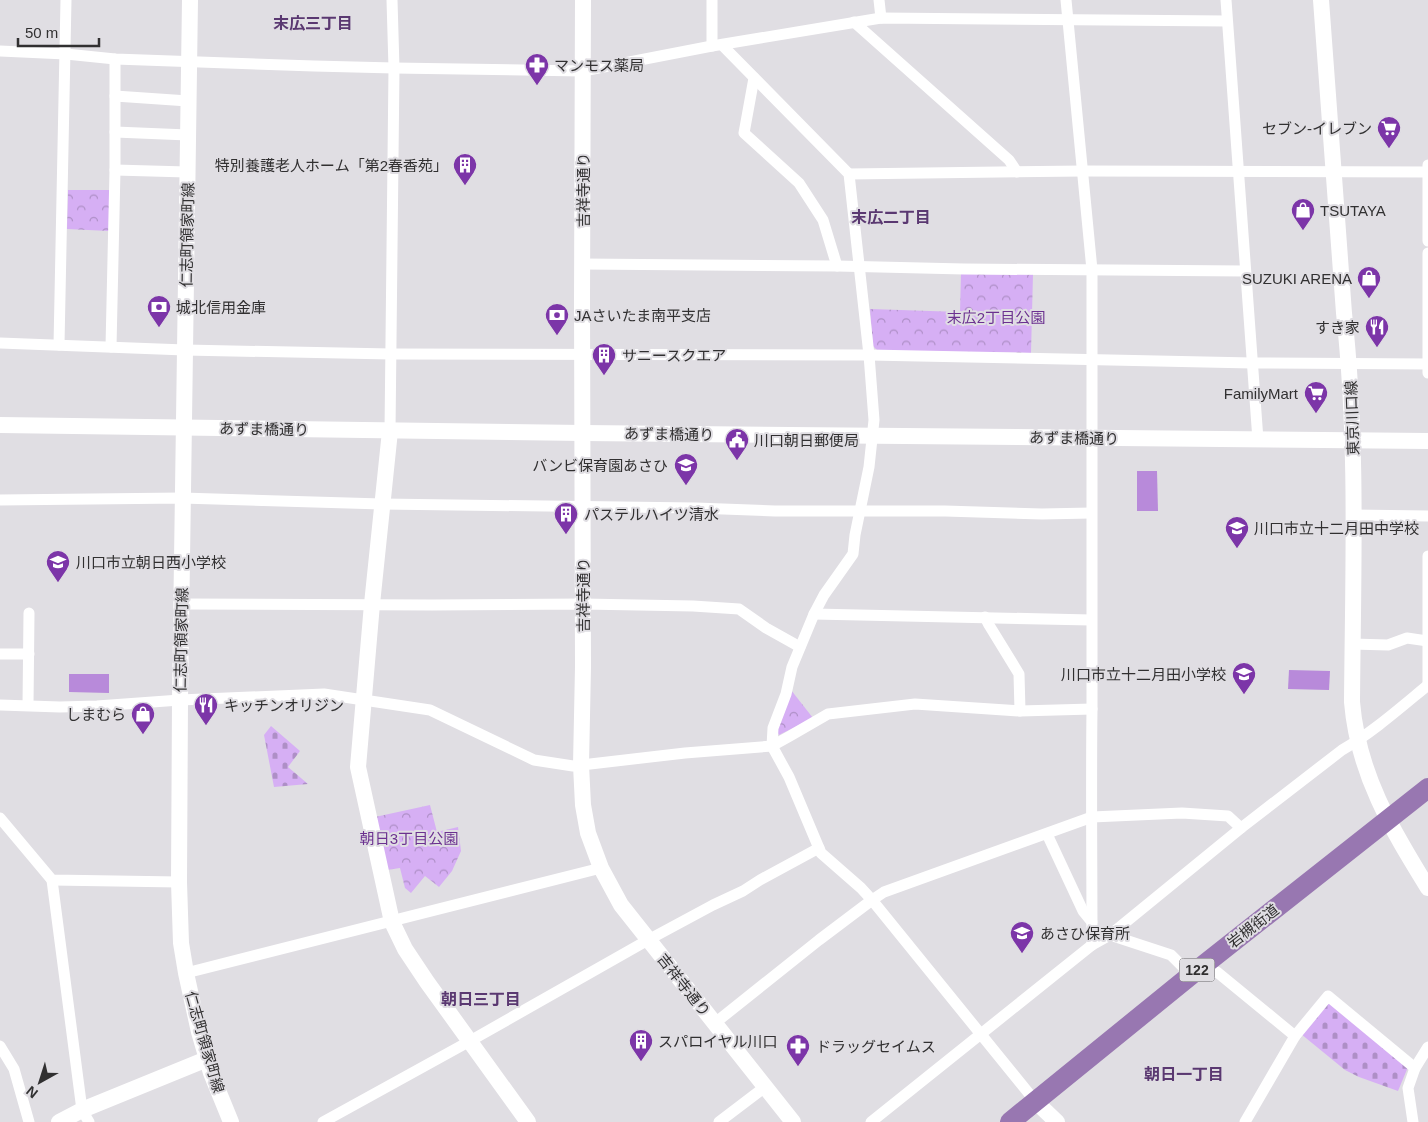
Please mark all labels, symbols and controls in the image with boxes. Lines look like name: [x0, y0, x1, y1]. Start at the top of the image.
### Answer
scale bar: [18, 15, 99, 47]
district label: 末広三丁目: [273, 15, 353, 32]
text: 50 m: [25, 24, 58, 41]
pharmacy icon: マンモス薬局: [524, 52, 550, 86]
place label: マンモス薬局: [554, 57, 644, 74]
supermarket icon: セブン-イレブン: [1376, 115, 1402, 149]
place label: セブン-イレブン: [1262, 120, 1372, 137]
building icon: 特別養護老人ホーム「第2春香苑」: [452, 152, 478, 186]
street label: 吉祥寺通り: [575, 152, 592, 228]
place label: 特別養護老人ホーム「第2春香苑」: [215, 157, 448, 174]
street label: 仁志町領家町線: [178, 182, 196, 288]
shop icon: TSUTAYA: [1290, 197, 1316, 231]
place label: TSUTAYA: [1320, 202, 1386, 219]
district label: 末広二丁目: [851, 209, 931, 226]
shop icon: SUZUKI ARENA: [1356, 265, 1382, 299]
place label: SUZUKI ARENA: [1242, 270, 1352, 287]
bank icon: 城北信用金庫: [146, 294, 172, 328]
place label: 城北信用金庫: [176, 299, 266, 316]
bank icon: JAさいたま南平支店: [544, 302, 570, 336]
place label: JAさいたま南平支店: [574, 307, 711, 324]
park label: 末広2丁目公園: [947, 309, 1045, 326]
restaurant icon: すき家: [1364, 314, 1390, 348]
place label: すき家: [1315, 319, 1360, 336]
building icon: サニースクエア: [591, 342, 617, 376]
place label: サニースクエア: [622, 347, 726, 364]
supermarket icon: FamilyMart: [1303, 380, 1329, 414]
street label: 東京川口線: [1342, 380, 1362, 456]
place label: FamilyMart: [1224, 385, 1299, 402]
street label: あずま橋通り: [219, 420, 309, 438]
street label: あずま橋通り: [624, 425, 714, 443]
public building icon: 川口朝日郵便局: [724, 427, 750, 461]
street label: あずま橋通り: [1029, 429, 1119, 447]
place label: 川口朝日郵便局: [754, 432, 859, 449]
school or university icon: バンビ保育園あさひ: [673, 452, 699, 486]
place label: バンビ保育園あさひ: [532, 457, 668, 474]
building icon: パステルハイツ清水: [553, 501, 579, 535]
place label: パステルハイツ清水: [584, 506, 719, 523]
school or university icon: 川口市立十二月田中学校: [1224, 515, 1250, 549]
place label: 川口市立十二月田中学校: [1254, 520, 1419, 537]
school or university icon: 川口市立朝日西小学校: [45, 549, 71, 583]
place label: 川口市立朝日西小学校: [76, 554, 226, 571]
street label: 吉祥寺通り: [575, 557, 592, 633]
street label: 仁志町領家町線: [172, 587, 190, 693]
school or university icon: 川口市立十二月田小学校: [1231, 661, 1257, 695]
place label: 川口市立十二月田小学校: [1061, 666, 1226, 683]
restaurant icon: キッチンオリジン: [193, 692, 219, 726]
place label: キッチンオリジン: [224, 697, 344, 714]
shop icon: しまむら: [130, 701, 156, 735]
place label: しまむら: [66, 706, 126, 723]
park label: 朝日3丁目公園: [360, 830, 458, 847]
street label: 岩槻街道: [1224, 901, 1282, 951]
school or university icon: あさひ保育所: [1009, 920, 1035, 954]
place label: あさひ保育所: [1040, 925, 1130, 942]
street label: 吉祥寺通り: [654, 950, 714, 1020]
road number: 122: [1180, 958, 1214, 982]
street label: 仁志町領家町線: [182, 989, 228, 1095]
district label: 朝日三丁目: [441, 991, 521, 1008]
building icon: スパロイヤル川口: [628, 1028, 654, 1062]
place label: スパロイヤル川口: [658, 1033, 778, 1050]
pharmacy icon: ドラッグセイムス: [785, 1033, 811, 1067]
place label: ドラッグセイムス: [816, 1038, 936, 1055]
north arrow: [15, 1057, 65, 1107]
district label: 朝日一丁目: [1144, 1066, 1224, 1083]
text: N: [23, 1083, 41, 1102]

